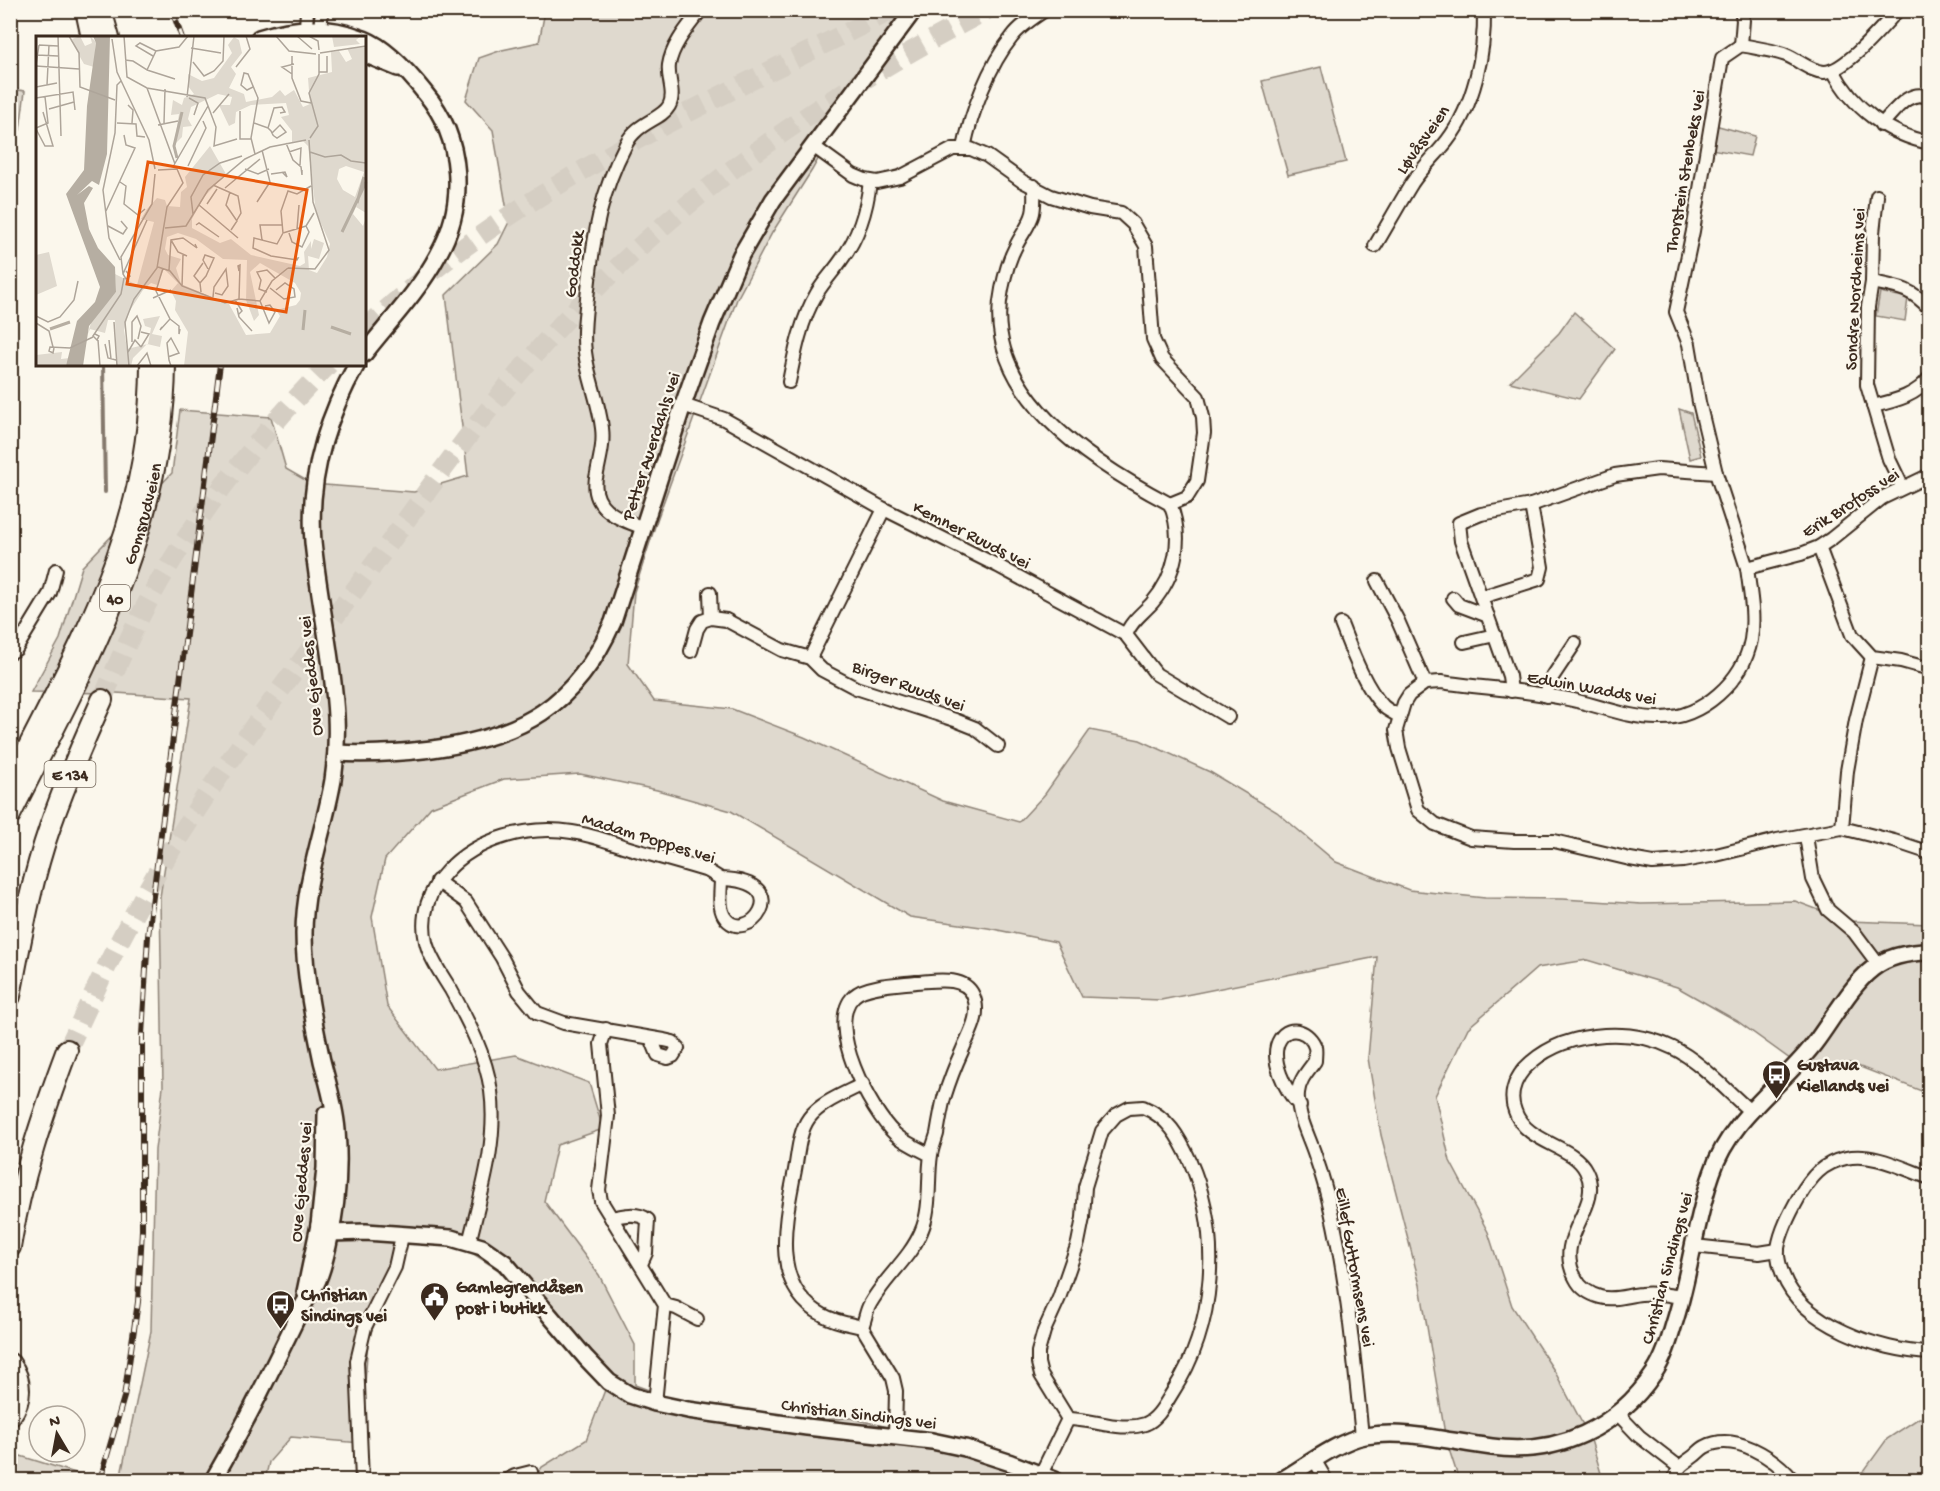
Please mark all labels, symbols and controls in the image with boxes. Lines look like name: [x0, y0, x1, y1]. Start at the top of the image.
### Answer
inset map: [36, 36, 366, 366]
street label: Thorstein Stenbeks vei: [1662, 88, 1711, 255]
street label: Løvåsveien: [1393, 102, 1456, 179]
street label: Sondre Nordheims vei: [1842, 207, 1871, 371]
street label: Goddokk: [561, 228, 590, 299]
street label: Petter Auerdahls vei: [618, 370, 686, 525]
street label: Gomsrudveien: [120, 461, 168, 568]
street label: Erik Brofoss vei: [1799, 465, 1904, 543]
street label: Kemner Ruuds vei: [908, 498, 1033, 575]
road number: 40: [100, 585, 130, 611]
street label: Ove Gjeddes vei: [296, 615, 329, 737]
street label: Birger Ruuds vei: [848, 657, 968, 718]
street label: Edwin Wadds vei: [1525, 668, 1658, 711]
road number: E 134: [44, 761, 96, 787]
street label: Madam Poppes vei: [579, 809, 718, 870]
place label: Gustava Kiellands vei: [1796, 1056, 1889, 1098]
bus stop icon: Gustava Kiellands vei: [1760, 1058, 1792, 1100]
street label: Ove Gjeddes vei: [287, 1121, 318, 1243]
street label: Eillef Guttormsens vei: [1329, 1186, 1378, 1349]
street label: Christian Sindings vei: [1638, 1190, 1699, 1347]
place label: Gamlegrendåsen post i butikk: [455, 1278, 583, 1320]
public building icon: Gamlegrendåsen post i butikk: [419, 1280, 451, 1322]
place label: Christian Sindings vei: [300, 1286, 387, 1328]
bus stop icon: Christian Sindings vei: [264, 1288, 296, 1330]
street label: Christian Sindings vei: [780, 1396, 938, 1435]
north arrow: [27, 1404, 87, 1464]
text: N: [48, 1412, 62, 1433]

